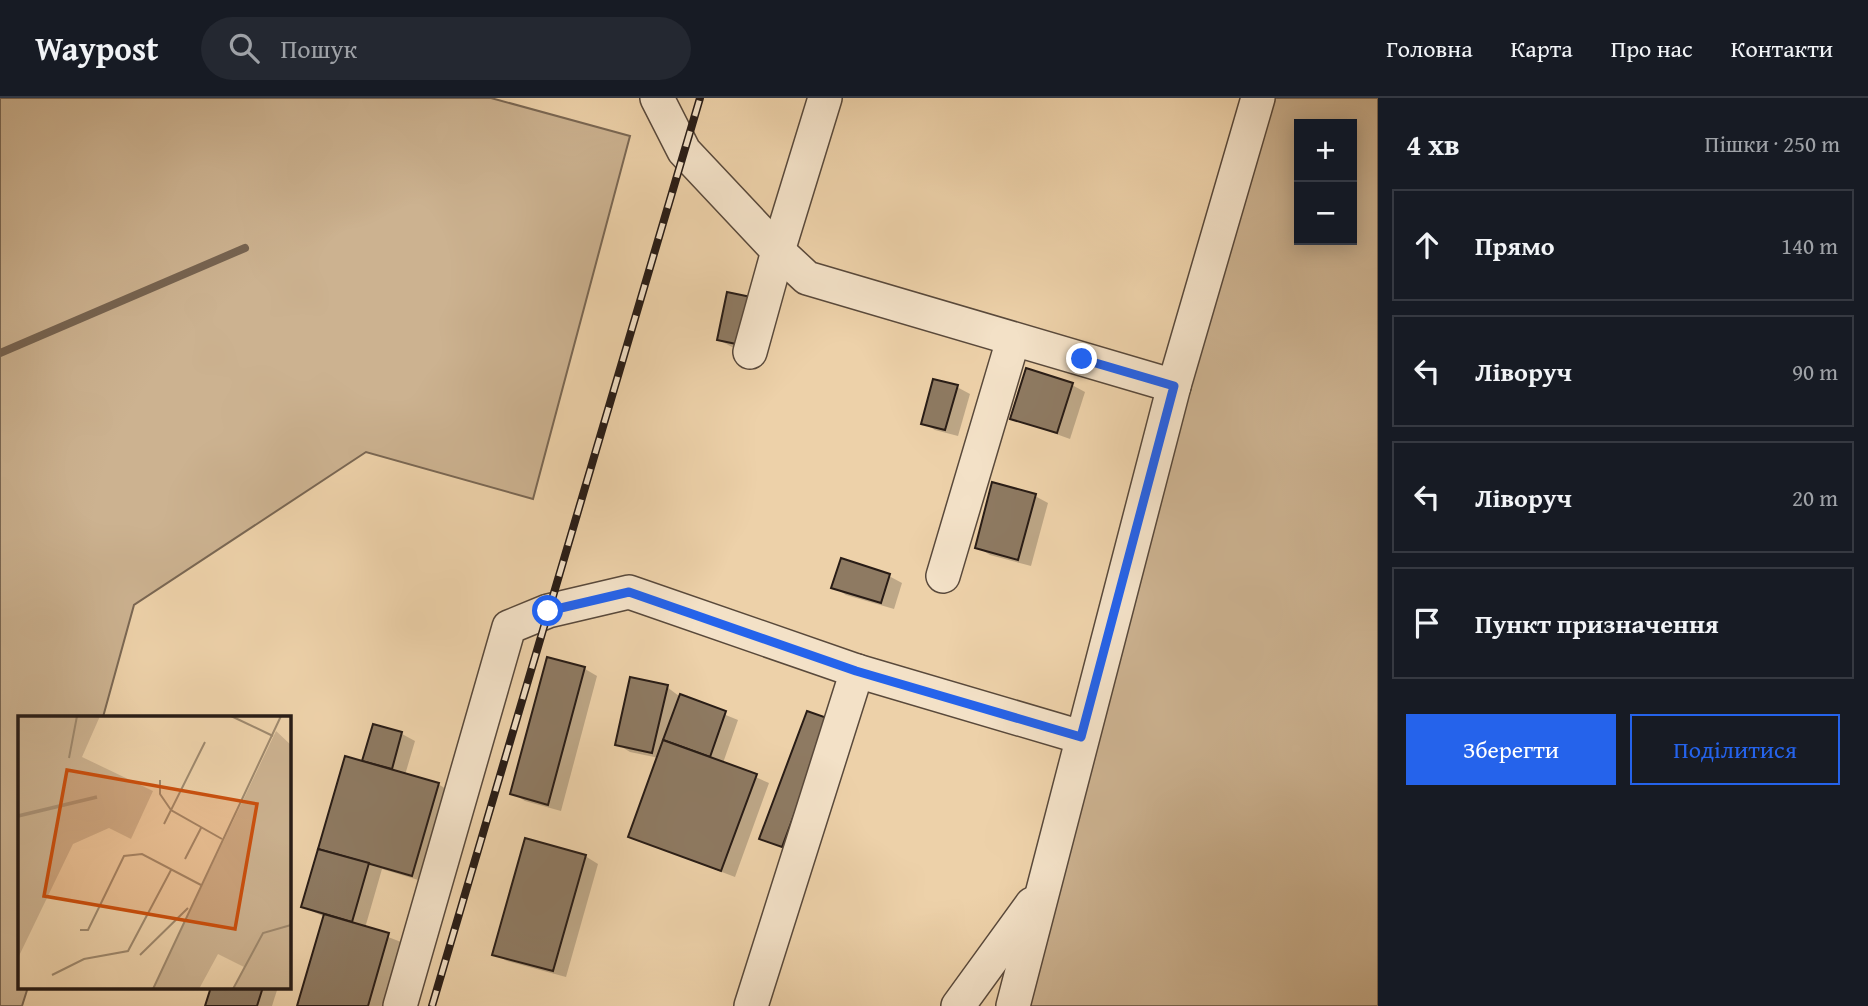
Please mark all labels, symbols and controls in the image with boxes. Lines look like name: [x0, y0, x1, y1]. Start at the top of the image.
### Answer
search box: [201, 17, 691, 80]
text: Waypost: [35, 24, 159, 72]
icon: search: [225, 29, 263, 67]
text: Пошук: [281, 29, 357, 68]
text: Головна: [1386, 31, 1473, 66]
text: Карта: [1511, 31, 1573, 66]
text: Про нас: [1611, 31, 1693, 66]
text: Контакти: [1731, 31, 1833, 66]
map controls: [1294, 119, 1357, 245]
button: +: [1294, 119, 1357, 182]
text: 4 хв: [1406, 122, 1460, 166]
text: Пішки · 250 m: [1705, 127, 1840, 160]
button: −: [1294, 182, 1357, 245]
icon: ahead: [1408, 226, 1446, 264]
text: Прямо: [1475, 226, 1555, 265]
text: 140 m: [1781, 229, 1838, 262]
route end: [1066, 343, 1097, 374]
icon: left: [1408, 352, 1446, 390]
text: Ліворуч: [1475, 352, 1572, 391]
text: 90 m: [1792, 355, 1838, 388]
icon: left: [1408, 478, 1446, 516]
text: Ліворуч: [1475, 478, 1572, 517]
text: 20 m: [1792, 481, 1838, 514]
route start: [532, 595, 563, 626]
icon: arrive: [1408, 604, 1446, 642]
text: Пункт призначення: [1475, 604, 1719, 643]
button: Зберегти: [1406, 714, 1616, 785]
button: Поділитися: [1630, 714, 1840, 785]
inset map: [18, 716, 290, 988]

